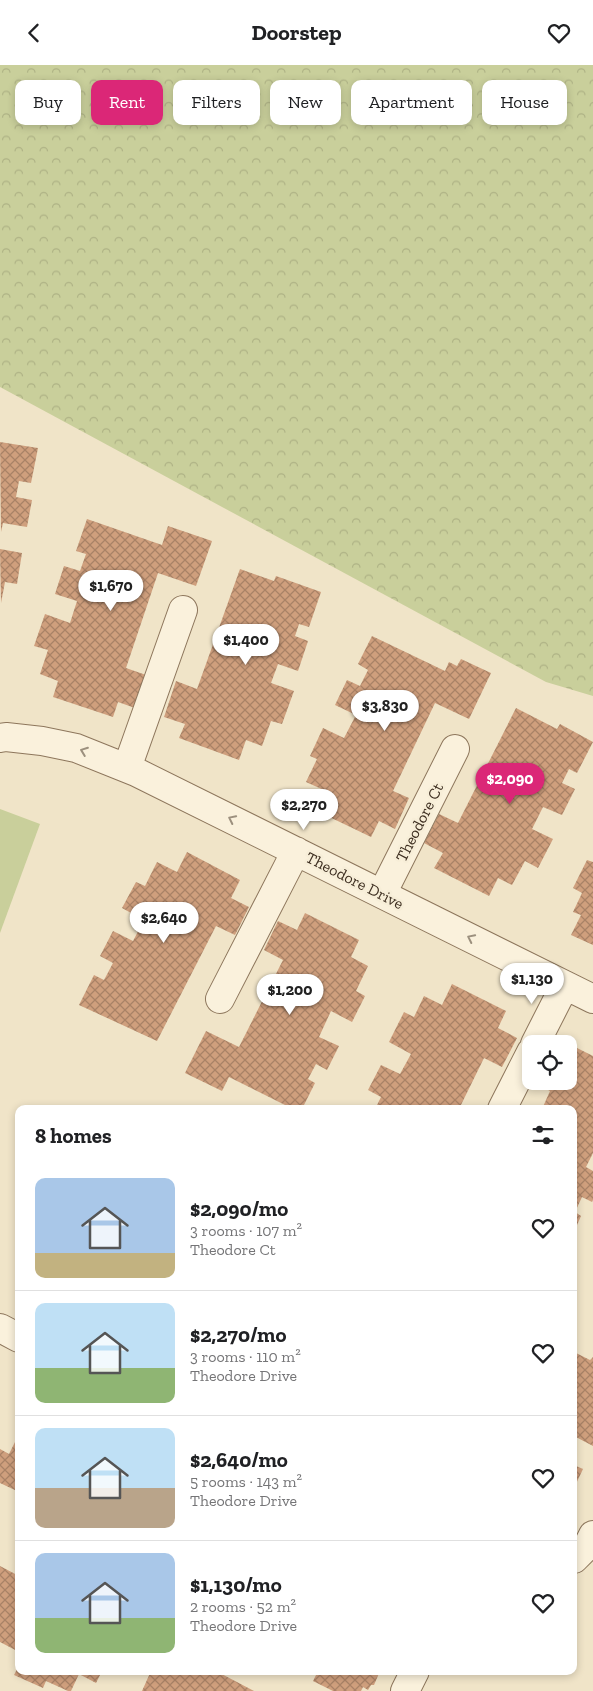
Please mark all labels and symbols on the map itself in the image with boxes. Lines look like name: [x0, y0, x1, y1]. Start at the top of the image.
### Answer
pin: $1,670: [70, 569, 152, 612]
pin: $1,400: [205, 623, 287, 666]
pin: $3,830: [344, 689, 426, 732]
one-way arrow: [80, 747, 89, 757]
pin: $2,090: [469, 763, 551, 805]
street label: Theodore Ct: [392, 780, 447, 865]
pin: $2,270: [263, 789, 345, 831]
one-way arrow: [228, 815, 237, 825]
street label: Theodore Drive: [303, 848, 407, 913]
pin: $2,640: [123, 901, 205, 944]
one-way arrow: [467, 934, 476, 944]
pin: $1,130: [491, 963, 573, 1005]
pin: $1,200: [249, 973, 331, 1016]

